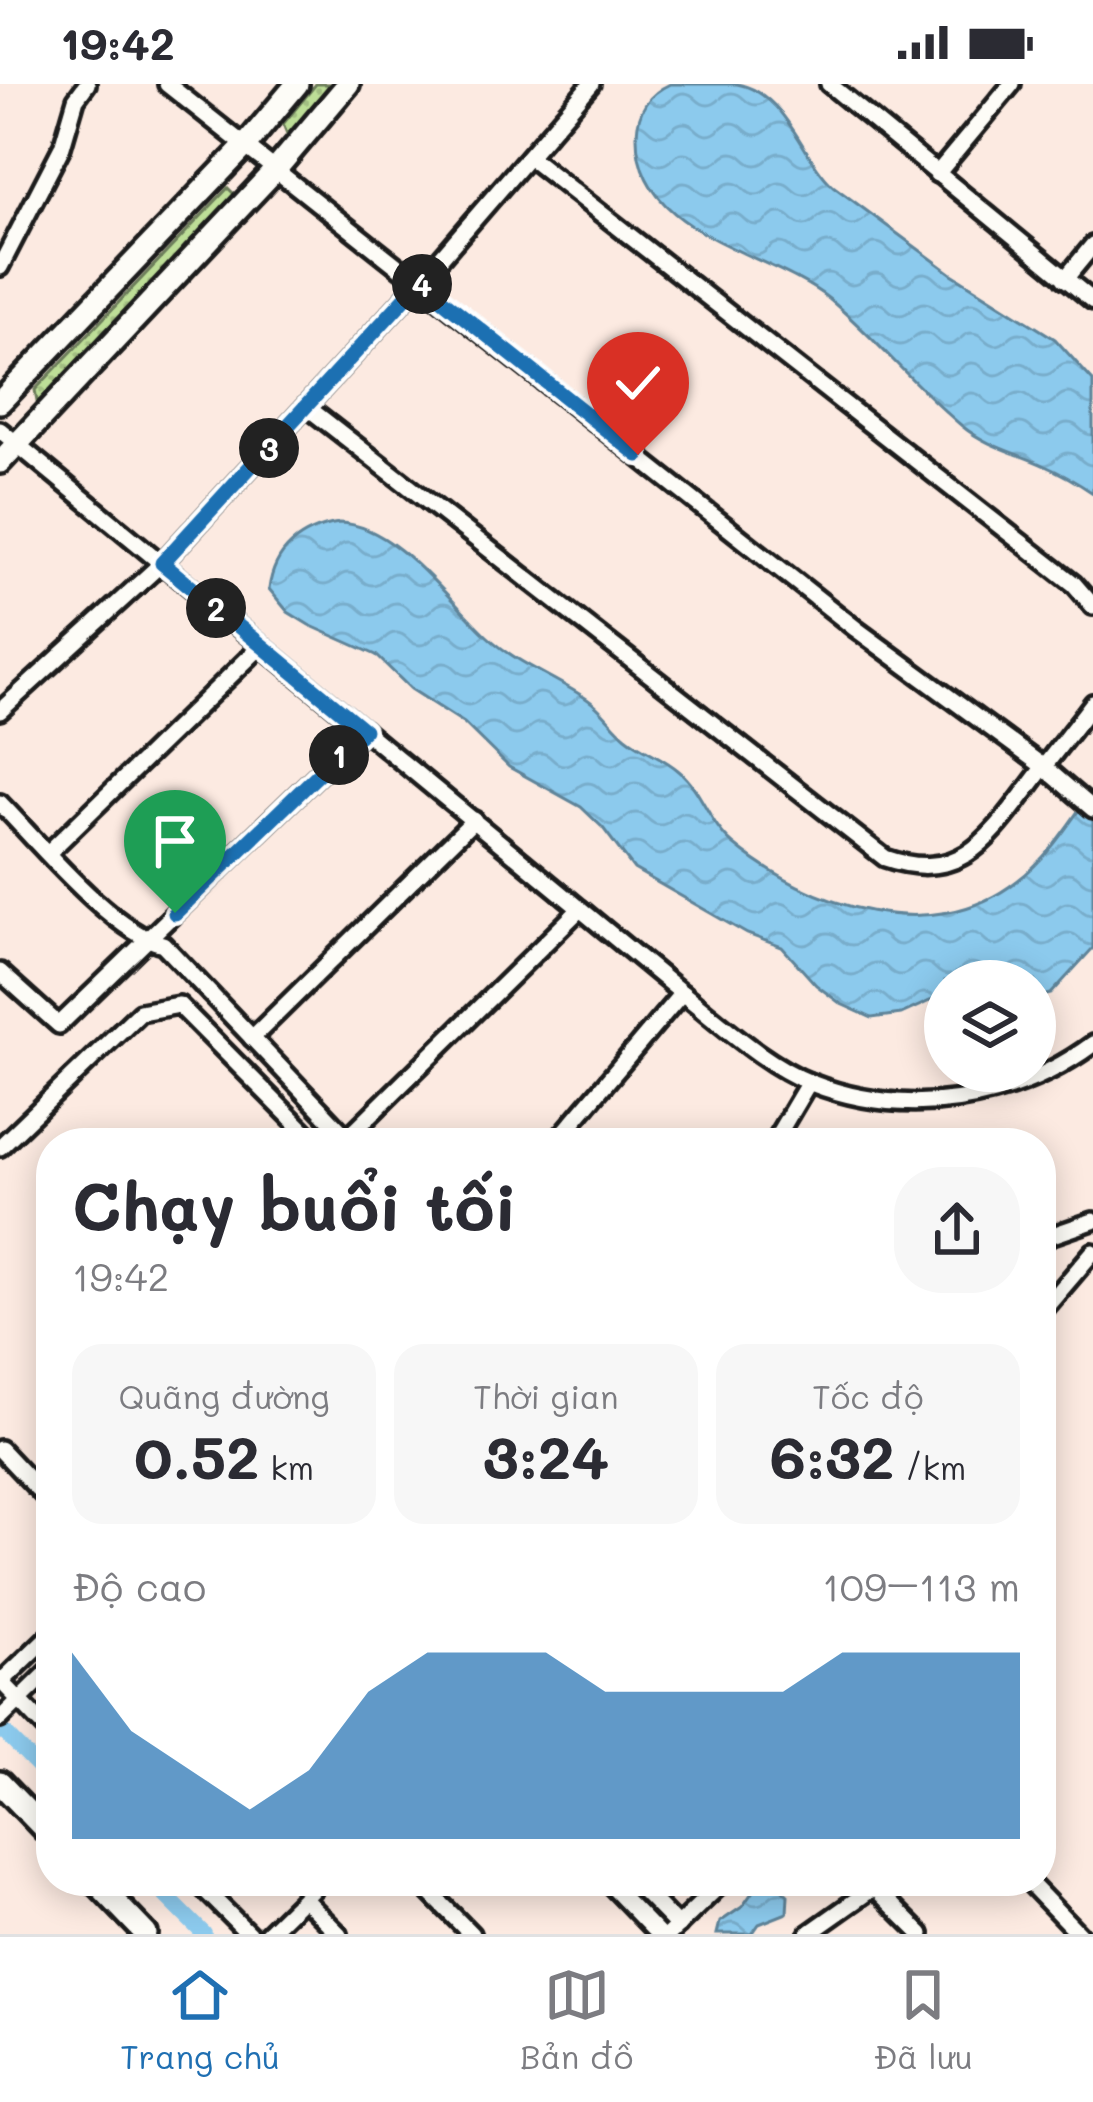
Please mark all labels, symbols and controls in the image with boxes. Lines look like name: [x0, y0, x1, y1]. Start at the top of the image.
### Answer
text: 19:42: [60, 13, 175, 71]
pin: 4: [392, 254, 452, 314]
text: 4: [412, 262, 432, 305]
pin: [587, 332, 689, 455]
icon: check: [605, 350, 671, 416]
pin: 3: [239, 418, 299, 478]
text: 3: [259, 426, 279, 469]
pin: 2: [186, 578, 246, 638]
text: 2: [207, 586, 225, 629]
pin: 1: [309, 725, 369, 785]
text: 1: [332, 733, 346, 776]
pin: [124, 790, 226, 913]
icon: arrive: [142, 808, 208, 874]
map controls: [924, 960, 1056, 1092]
button: layers: [924, 960, 1056, 1092]
text: Chạy buổi tối: [72, 1162, 517, 1248]
button: share: [894, 1167, 1020, 1293]
text: 19:42: [72, 1250, 169, 1301]
text: Quãng đường: [118, 1374, 330, 1417]
text: Thời gian: [473, 1374, 619, 1417]
text: Tốc độ: [812, 1374, 924, 1417]
text: 0.52: [134, 1417, 260, 1495]
text: 3:24: [483, 1417, 609, 1495]
text: 6:32: [770, 1417, 895, 1495]
text: km: [260, 1445, 314, 1488]
text: /km: [895, 1445, 966, 1488]
text: Độ cao: [72, 1560, 206, 1611]
text: 109–113 m: [822, 1560, 1020, 1611]
tab: Trang chủ: [120, 1962, 280, 2077]
tab: Bản đồ: [520, 1962, 633, 2077]
tab: Đã lưu: [874, 1962, 973, 2077]

